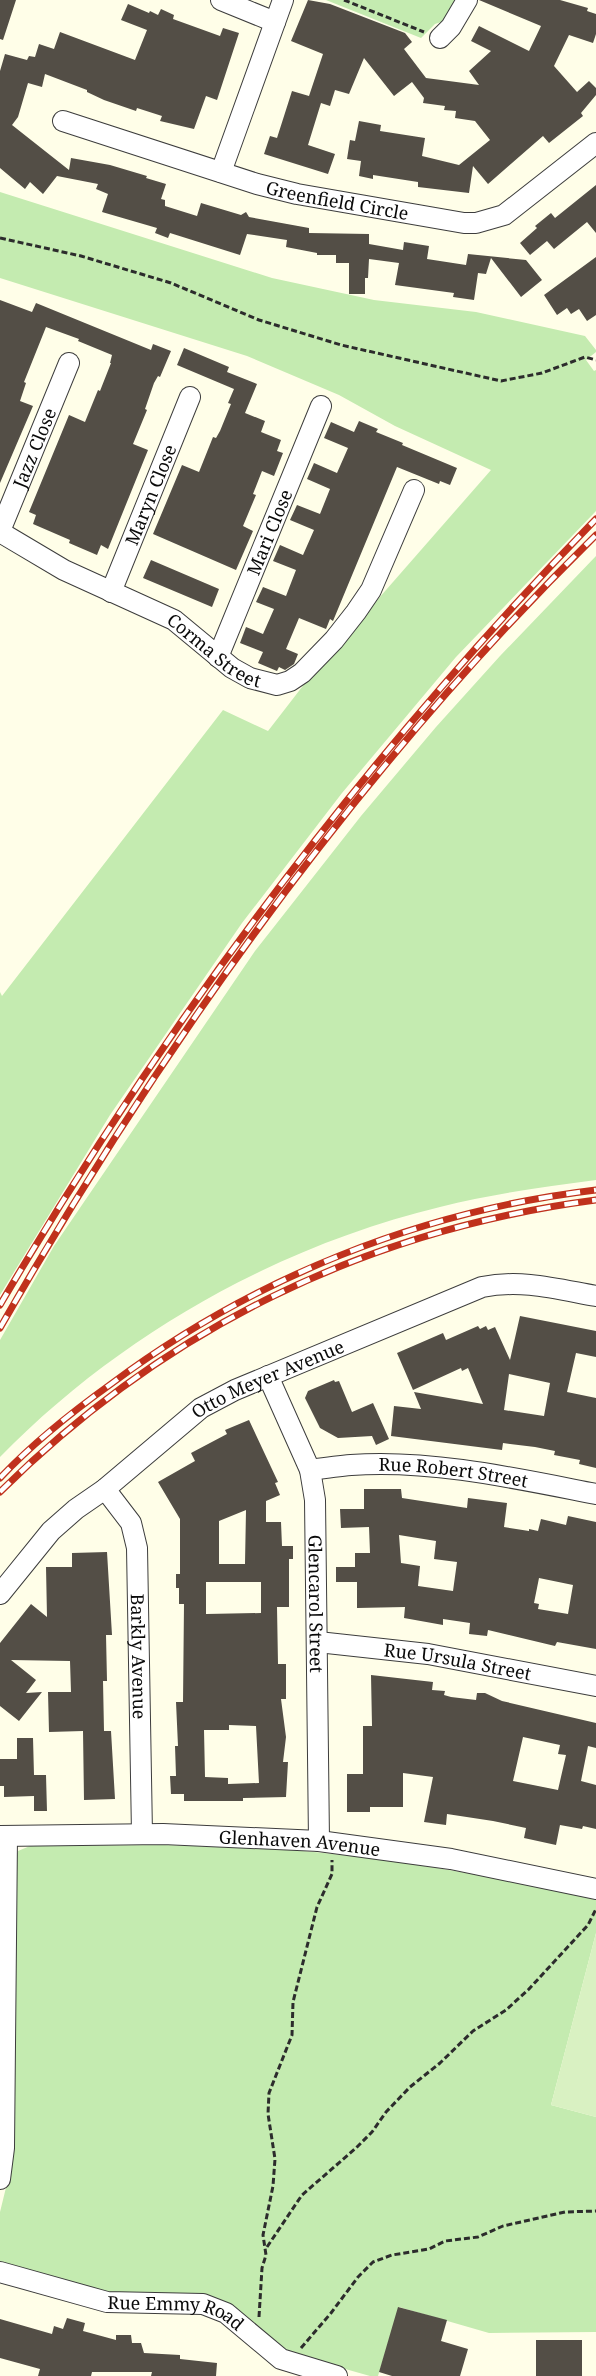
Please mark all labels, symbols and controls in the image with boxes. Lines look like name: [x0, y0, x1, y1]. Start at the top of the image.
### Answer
street label: Greenfield Circle: [264, 175, 410, 225]
street label: Jazz Close: [7, 404, 61, 492]
street label: Maryn Close: [119, 441, 182, 549]
street label: Mari Close: [241, 486, 298, 579]
street label: Corma Street: [162, 607, 264, 692]
street label: Otto Meyer Avenue: [186, 1334, 347, 1423]
street label: Rue Robert Street: [378, 1452, 530, 1492]
street label: Glencarol Street: [303, 1534, 329, 1673]
street label: Barkly Avenue: [126, 1593, 152, 1720]
street label: Rue Ursula Street: [383, 1637, 533, 1685]
street label: Glenhaven Avenue: [218, 1825, 382, 1861]
street label: Rue Emmy Road: [107, 2290, 249, 2335]

